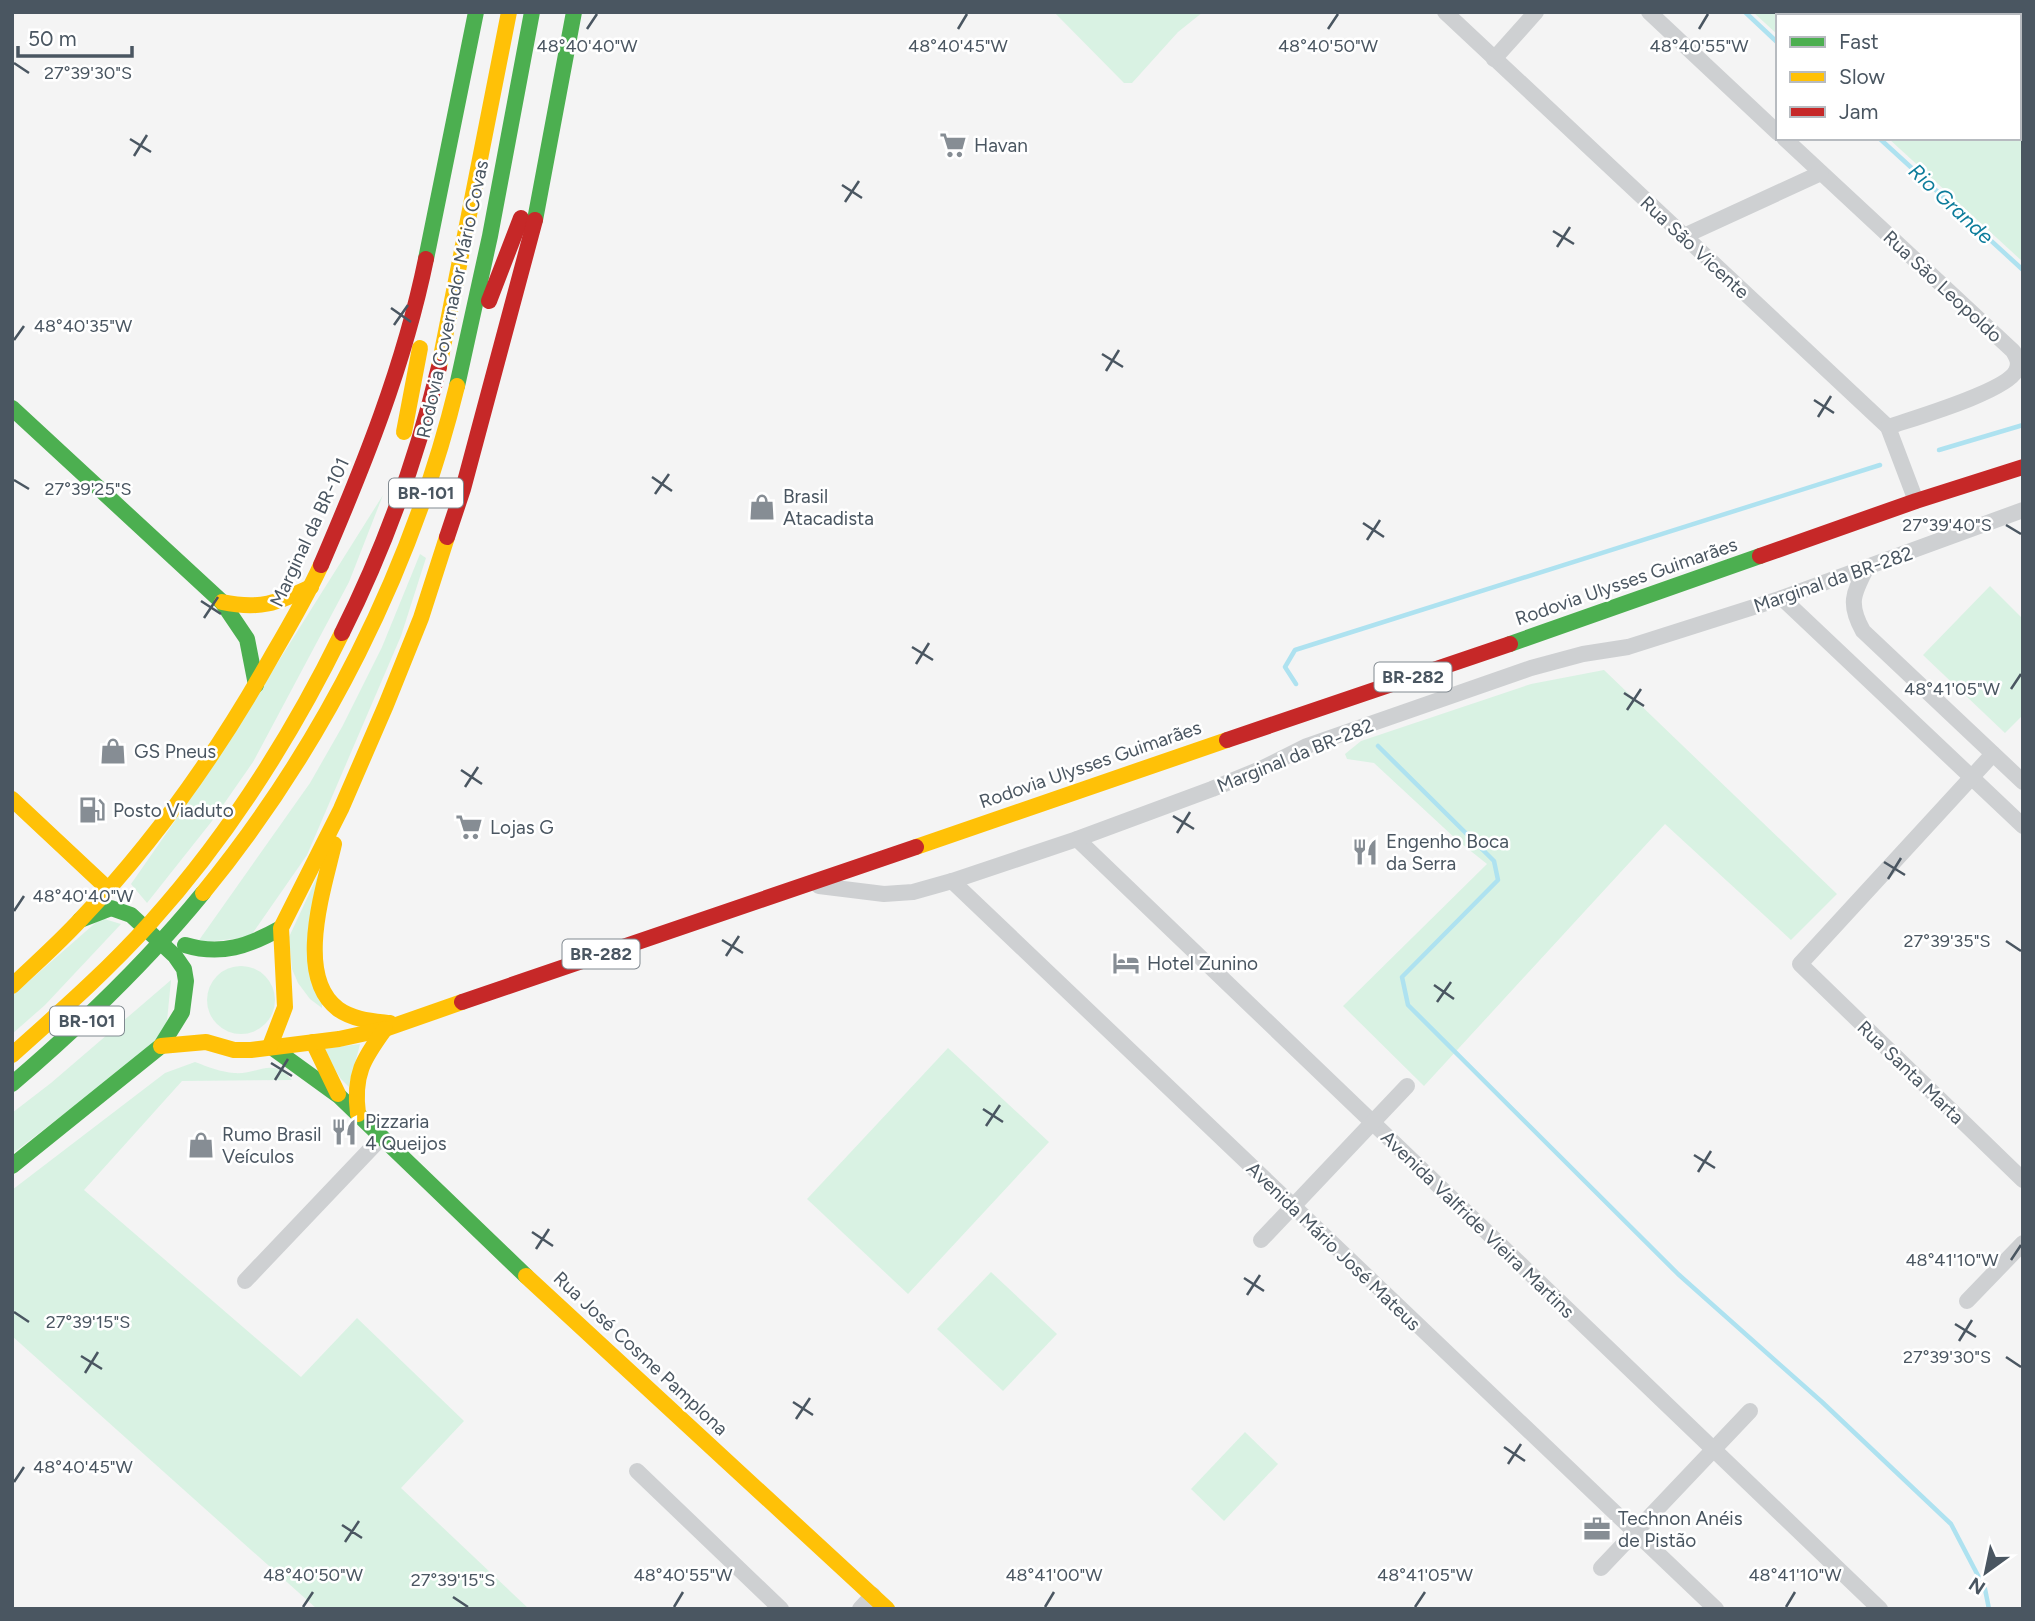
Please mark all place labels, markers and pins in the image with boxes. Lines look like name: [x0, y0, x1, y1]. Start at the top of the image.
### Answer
supermarket icon: Havan: [938, 130, 968, 160]
place label: Havan: [974, 134, 1028, 157]
place label: Brasil Atacadista: [783, 485, 874, 530]
shop icon: Brasil Atacadista: [747, 492, 777, 522]
shop icon: GS Pneus: [98, 736, 128, 766]
place label: GS Pneus: [134, 740, 216, 763]
fuel station icon: Posto Viaduto: [77, 795, 107, 825]
place label: Posto Viaduto: [113, 799, 234, 822]
supermarket icon: Lojas G: [454, 812, 484, 842]
place label: Lojas G: [490, 816, 554, 839]
place label: Engenho Boca da Serra: [1386, 830, 1509, 875]
restaurant icon: Engenho Boca da Serra: [1350, 837, 1380, 867]
hotel icon: Hotel Zunino: [1111, 948, 1141, 978]
place label: Hotel Zunino: [1147, 952, 1258, 975]
place label: Pizzaria 4 Queijos: [365, 1110, 447, 1155]
restaurant icon: Pizzaria 4 Queijos: [329, 1117, 359, 1147]
place label: Rumo Brasil Veículos: [222, 1123, 322, 1168]
shop icon: Rumo Brasil Veículos: [186, 1130, 216, 1160]
place label: Technon Anéis de Pistão: [1618, 1507, 1743, 1552]
office icon: Technon Anéis de Pistão: [1582, 1514, 1612, 1544]

